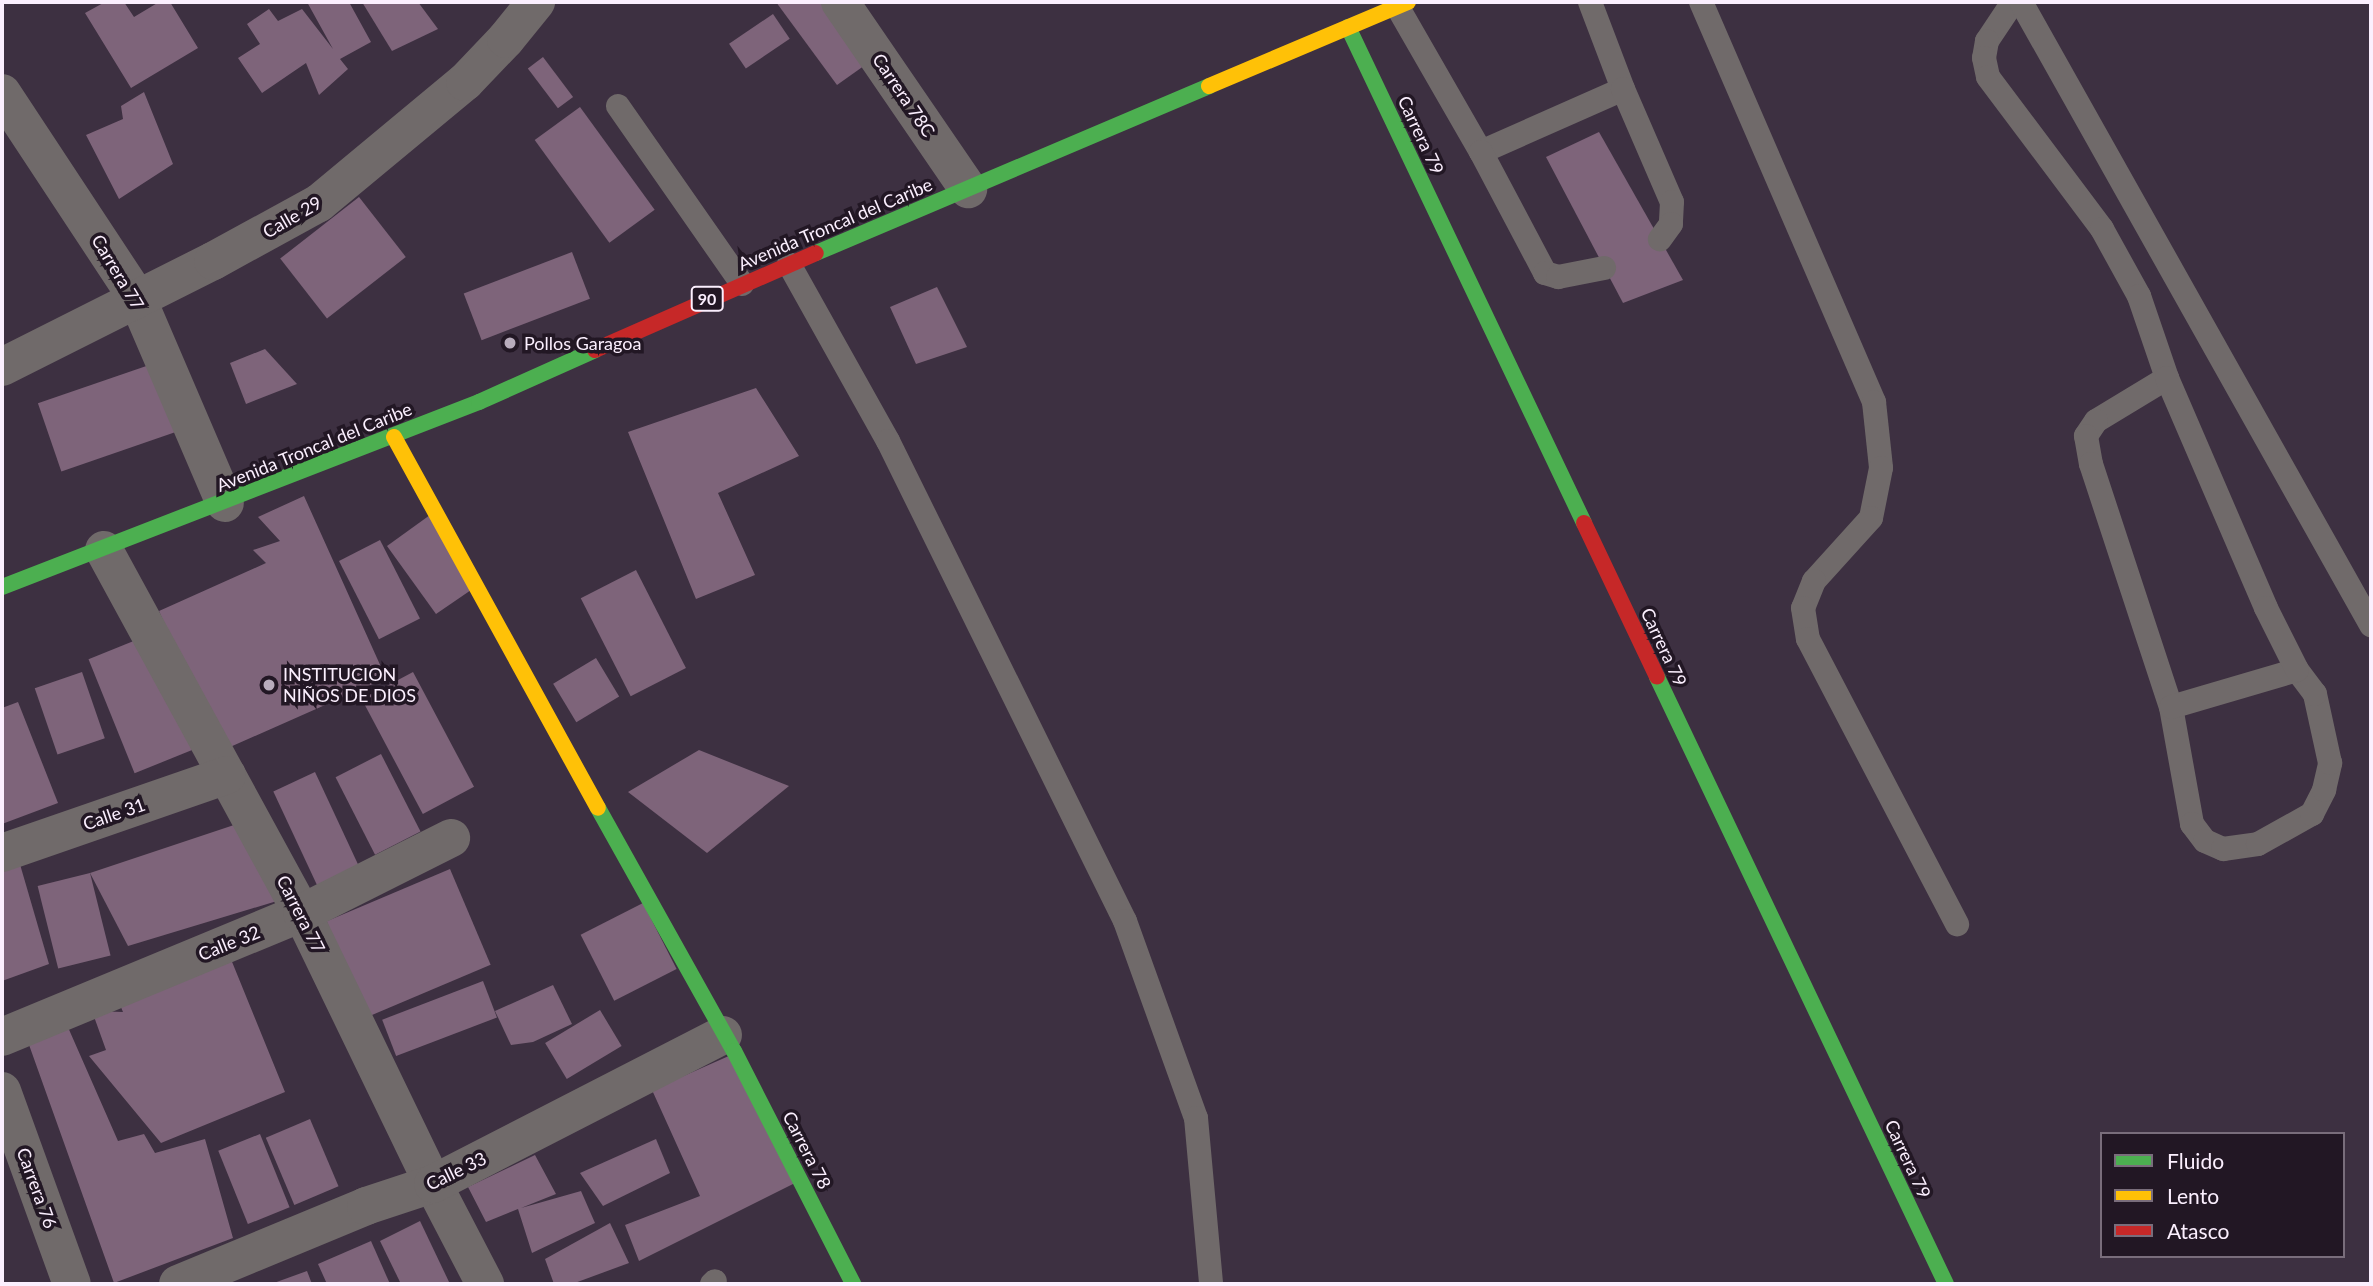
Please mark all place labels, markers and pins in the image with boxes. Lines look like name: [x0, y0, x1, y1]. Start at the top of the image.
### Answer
place label: Pollos Garagoa: [524, 332, 641, 354]
marker: Pollos Garagoa: [502, 335, 518, 351]
place label: INSTITUCION NIÑOS DE DIOS: [283, 664, 416, 706]
marker: INSTITUCION NIÑOS DE DIOS: [261, 677, 277, 693]

